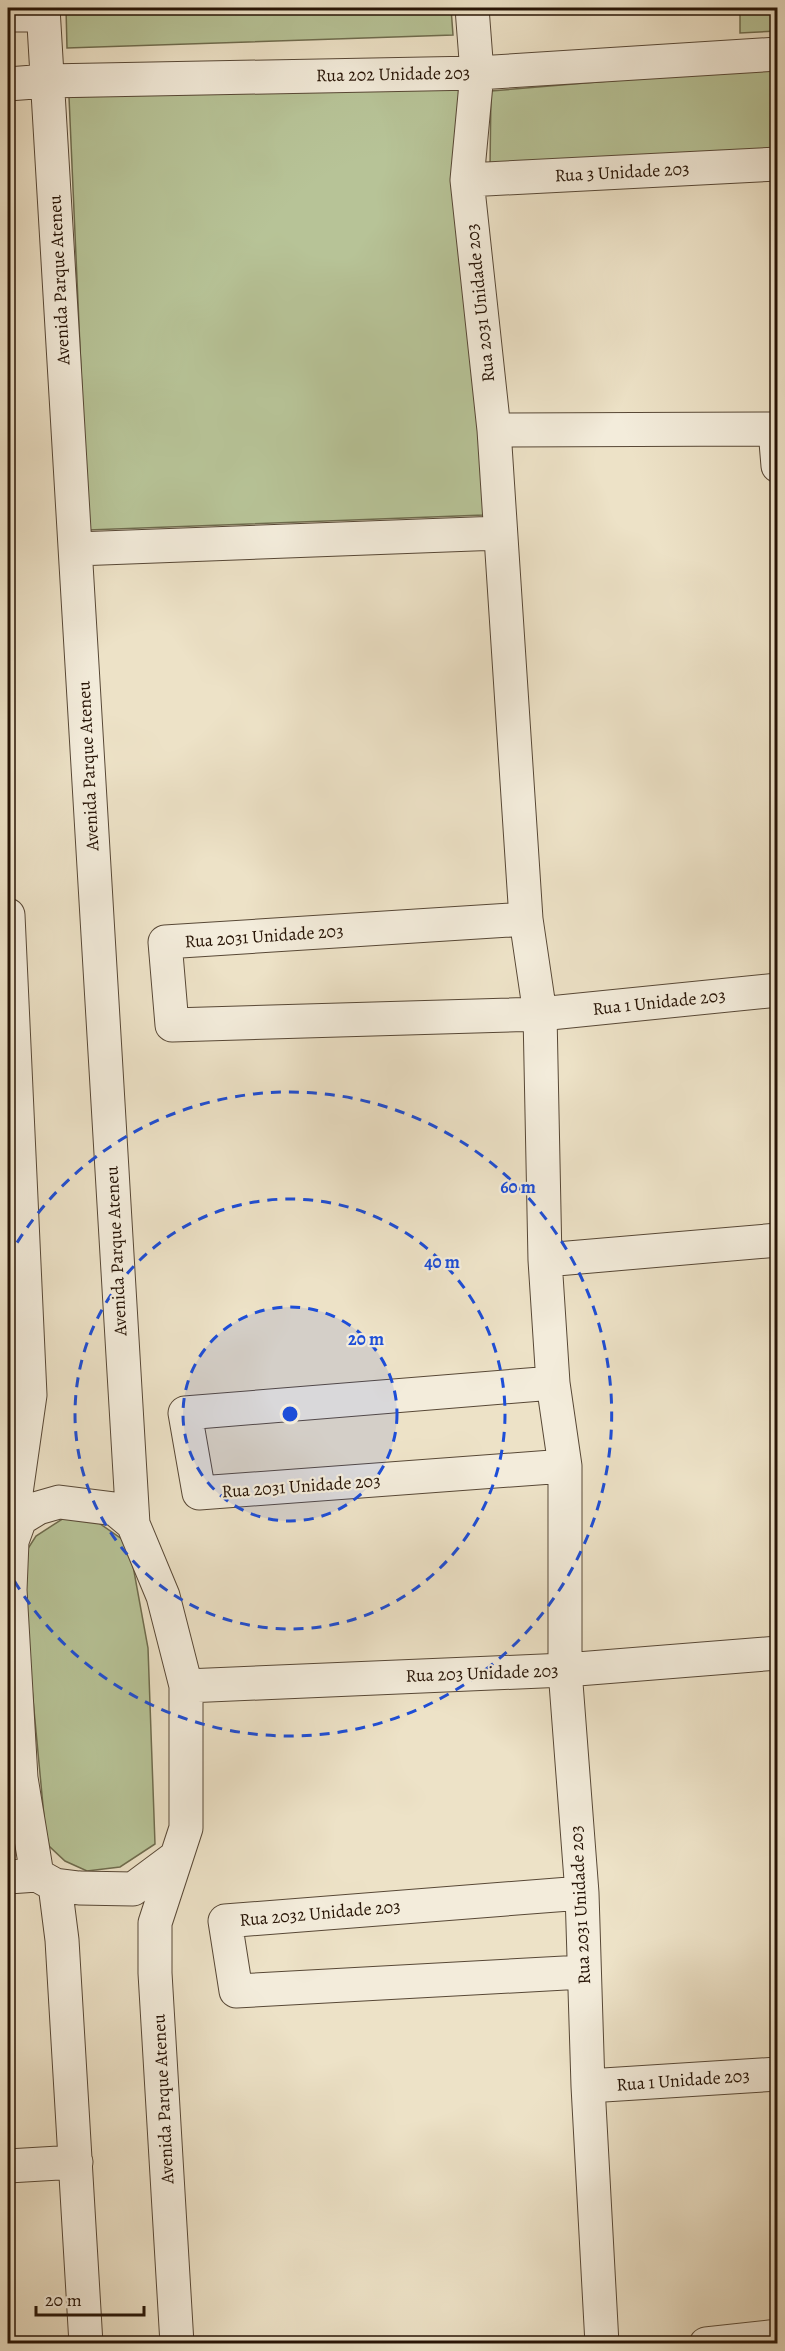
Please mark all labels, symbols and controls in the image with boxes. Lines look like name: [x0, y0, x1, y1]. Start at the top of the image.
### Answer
street label: Rua 202 Unidade 203: [316, 61, 470, 87]
street label: Rua 3 Unidade 203: [554, 156, 690, 188]
street label: Avenida Parque Ateneu: [43, 194, 75, 367]
street label: Rua 2031 Unidade 203: [460, 223, 500, 383]
street label: Avenida Parque Ateneu: [72, 680, 104, 853]
street label: Rua 2031 Unidade 203: [184, 918, 344, 954]
street label: Rua 1 Unidade 203: [591, 983, 727, 1021]
street label: Avenida Parque Ateneu: [100, 1165, 132, 1338]
text: 60 m: [500, 1175, 536, 1199]
text: 40 m: [424, 1250, 460, 1274]
text: 20 m: [348, 1327, 384, 1351]
centre of rings: [280, 1404, 300, 1424]
street label: Rua 2031 Unidade 203: [221, 1468, 381, 1504]
street label: Rua 203 Unidade 203: [405, 1658, 559, 1688]
street label: Rua 2031 Unidade 203: [564, 1825, 596, 1985]
street label: Rua 2032 Unidade 203: [238, 1894, 402, 1932]
street label: Avenida Parque Ateneu: [147, 2013, 179, 2186]
street label: Rua 1 Unidade 203: [615, 2063, 751, 2097]
scale bar: [36, 2279, 144, 2317]
text: 20 m: [45, 2288, 82, 2312]

